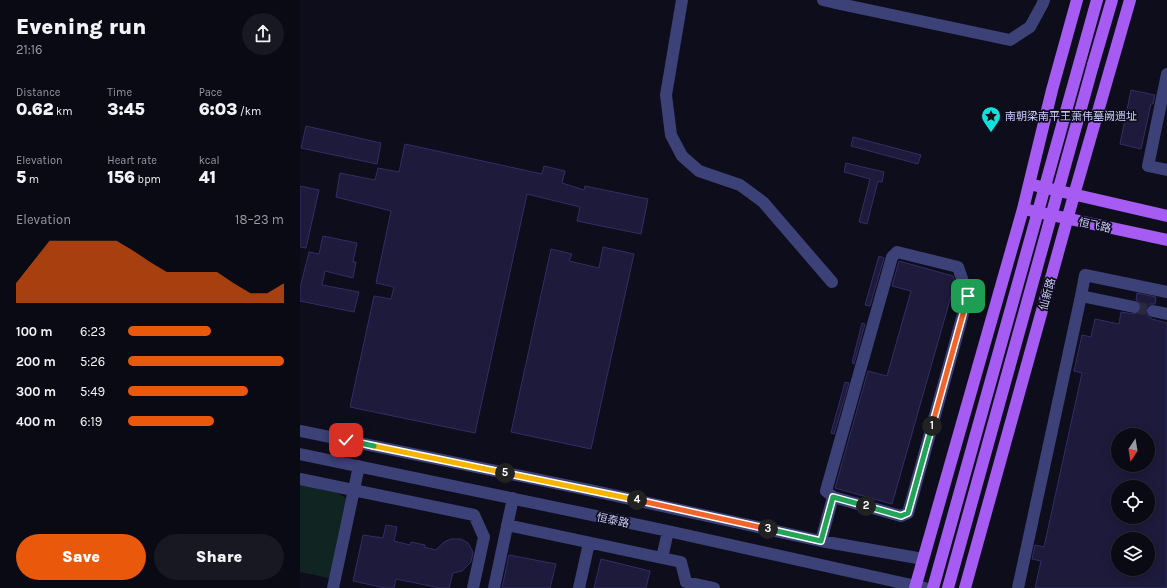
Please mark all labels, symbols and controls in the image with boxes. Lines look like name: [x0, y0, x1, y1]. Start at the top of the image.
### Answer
button: share: [242, 13, 284, 55]
text: Evening run: [16, 14, 146, 40]
text: 21:16: [16, 42, 43, 57]
text: Distance: [16, 86, 60, 99]
text: Time: [107, 86, 132, 99]
text: Pace: [199, 86, 222, 99]
text: 0.62: [16, 99, 53, 119]
text: 3:45: [107, 99, 145, 119]
text: 6:03: [199, 99, 237, 119]
text: km: [53, 105, 73, 118]
text: /km: [237, 105, 261, 118]
place icon: 南朝梁南平王萧伟墓阙遗址: [980, 105, 1002, 133]
place label: 南朝梁南平王萧伟墓阙遗址: [1005, 110, 1137, 123]
text: Elevation: [16, 154, 63, 167]
text: Heart rate: [107, 154, 157, 167]
text: kcal: [199, 154, 220, 167]
text: 5: [16, 167, 26, 187]
text: 156: [107, 167, 135, 187]
text: 41: [199, 167, 216, 187]
text: m: [26, 173, 39, 186]
text: bpm: [135, 173, 161, 186]
text: Elevation: [16, 212, 71, 227]
text: 18–23 m: [235, 212, 284, 227]
street label: 恒飞路: [1077, 216, 1112, 235]
street label: 仙新路: [1037, 277, 1058, 312]
pin: [951, 279, 985, 313]
icon: arrive: [957, 285, 979, 307]
text: 100 m: [16, 324, 53, 339]
text: 6:23: [80, 324, 106, 339]
text: 200 m: [16, 354, 56, 369]
text: 5:26: [80, 354, 105, 369]
text: 300 m: [16, 384, 56, 399]
text: 5:49: [80, 384, 105, 399]
text: 400 m: [16, 414, 56, 429]
text: 6:19: [80, 414, 102, 429]
pin: 1: [922, 416, 942, 436]
text: 1: [930, 419, 934, 432]
pin: [329, 423, 363, 457]
north arrow: [1111, 428, 1155, 472]
map controls: [1111, 428, 1155, 576]
icon: check: [335, 429, 357, 451]
pin: 5: [495, 463, 515, 483]
text: 5: [502, 466, 508, 479]
button: locate: [1111, 480, 1155, 524]
pin: 4: [627, 490, 647, 510]
text: 4: [634, 493, 640, 506]
pin: 2: [856, 496, 876, 516]
text: 2: [863, 499, 869, 512]
street label: 恒泰路: [595, 511, 630, 530]
pin: 3: [758, 519, 778, 539]
text: 3: [765, 522, 771, 535]
button: layers: [1111, 532, 1155, 576]
button: Save: [16, 534, 146, 580]
button: Share: [154, 534, 284, 580]

